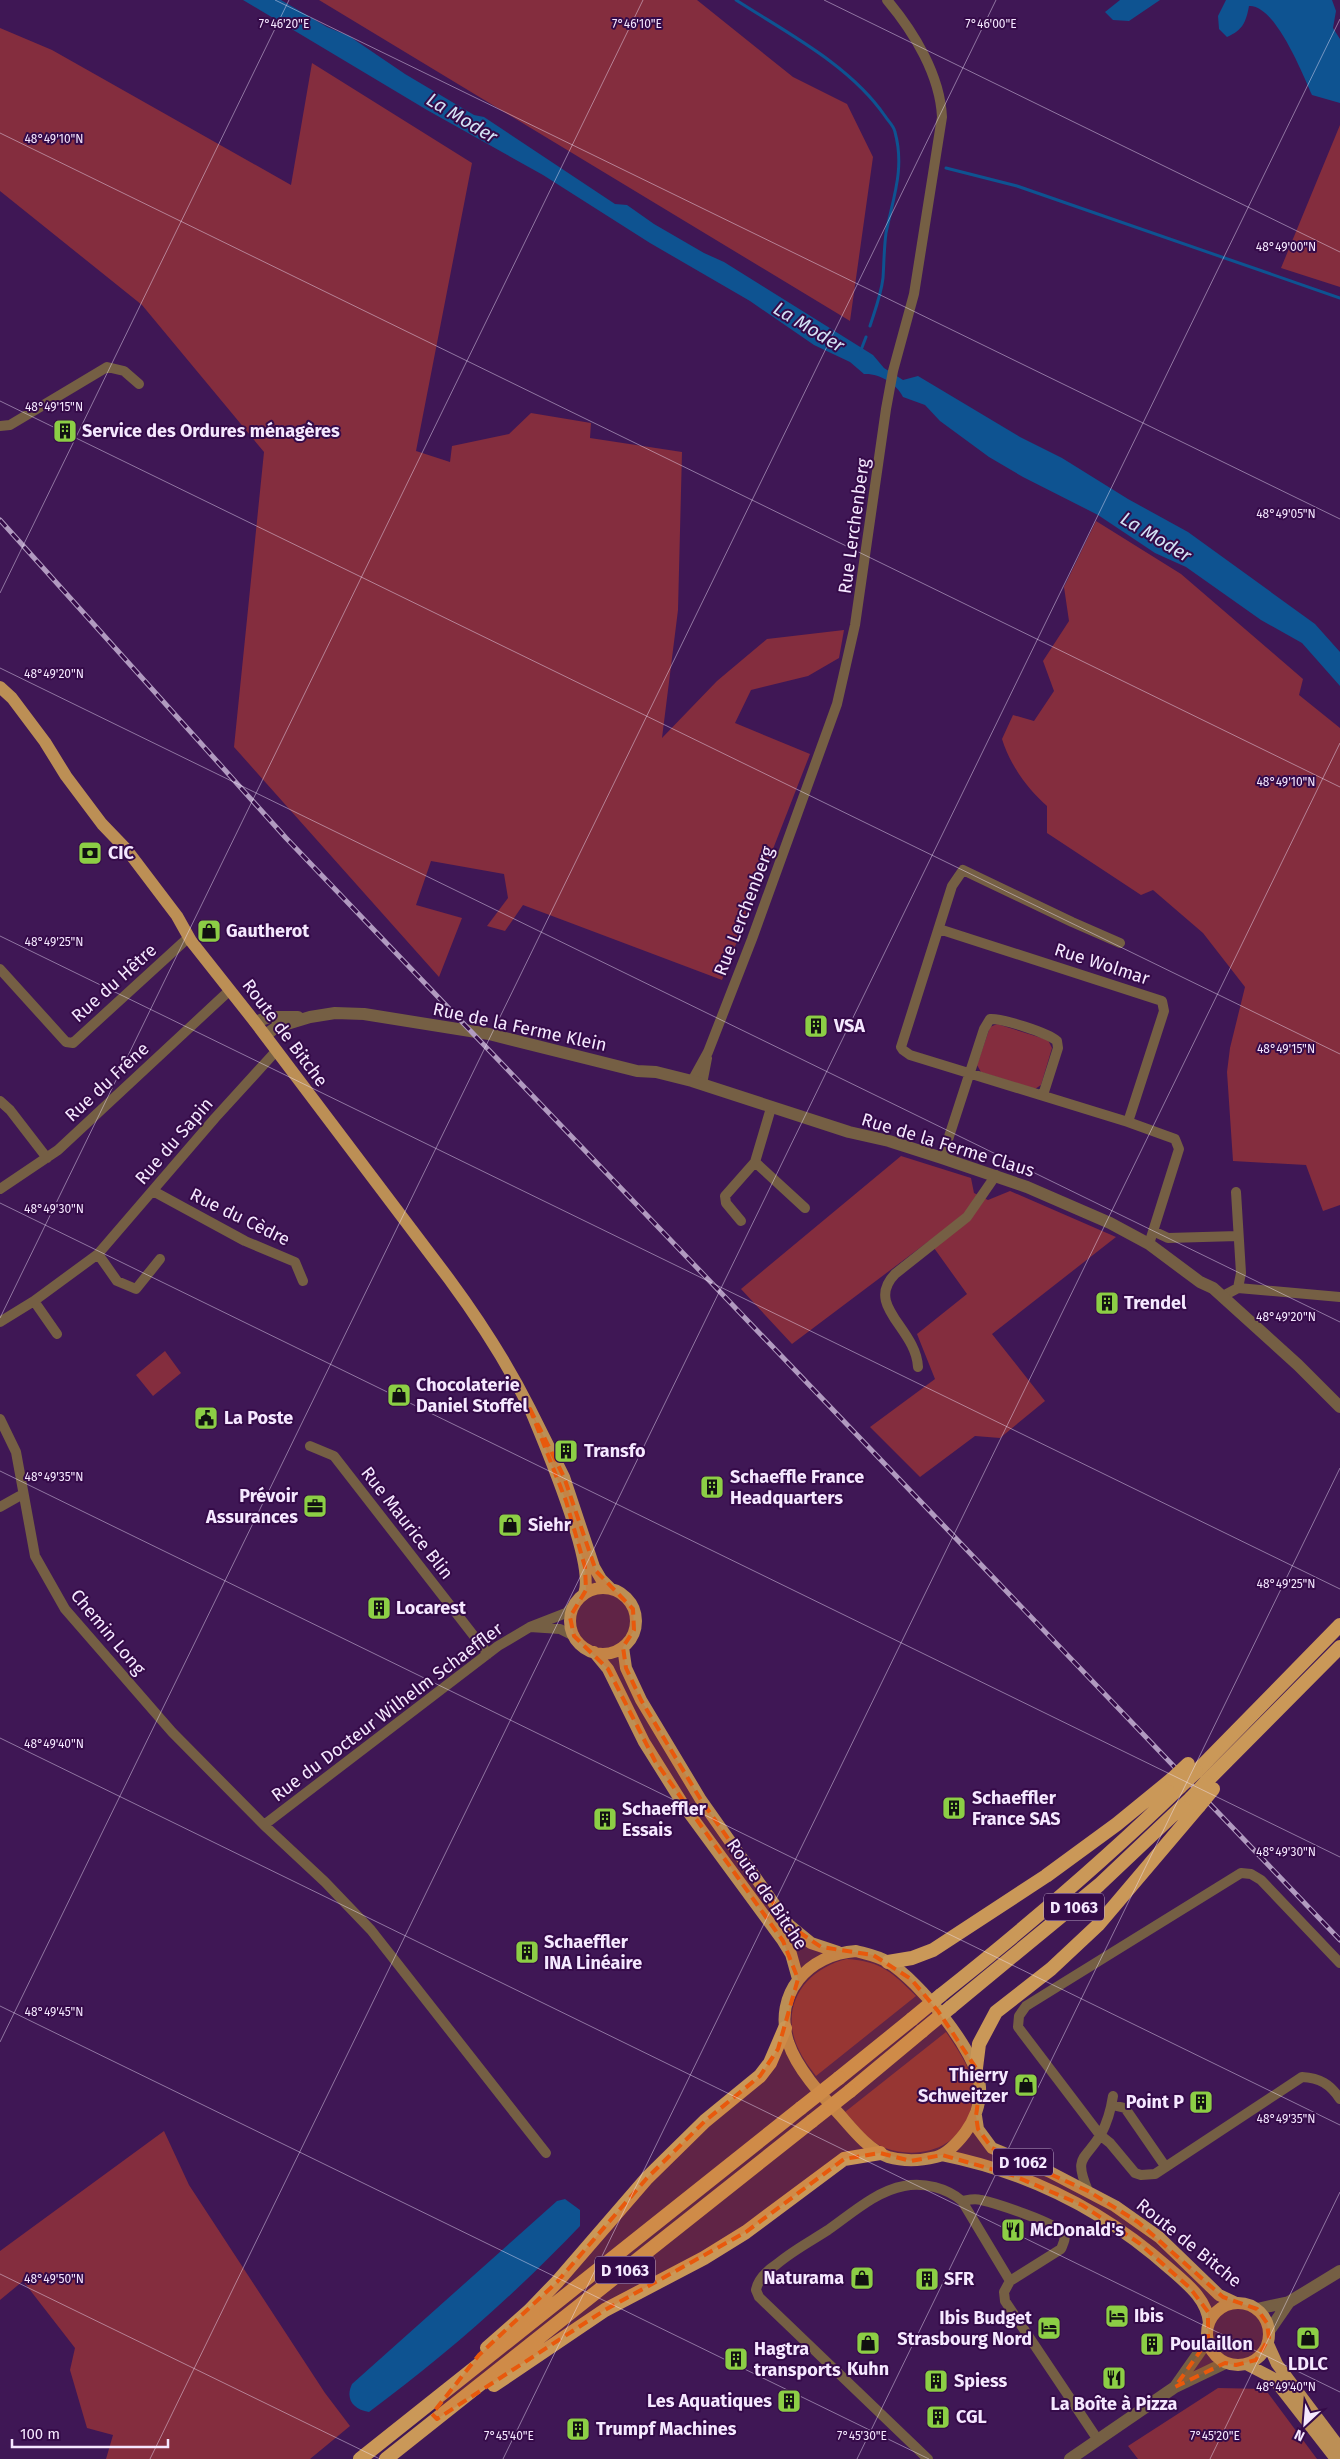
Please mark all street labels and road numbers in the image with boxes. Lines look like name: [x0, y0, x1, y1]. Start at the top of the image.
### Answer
street label: Rue Lerchenberg: [834, 456, 874, 595]
street label: Rue Lerchenberg: [709, 843, 779, 979]
street label: Rue Wolmar: [1052, 938, 1152, 990]
street label: Rue du Hêtre: [67, 939, 161, 1027]
street label: Route de Bitche: [237, 975, 333, 1091]
street label: Rue de la Ferme Klein: [431, 998, 609, 1056]
street label: Rue du Frêne: [60, 1038, 154, 1126]
street label: Rue du Sapin: [130, 1093, 218, 1189]
street label: Rue de la Ferme Claus: [859, 1108, 1037, 1182]
street label: Rue du Cèdre: [186, 1183, 294, 1251]
street label: Rue Maurice Blin: [356, 1462, 458, 1584]
street label: Chemin Long: [66, 1585, 151, 1680]
street label: Rue du Docteur Wilhelm Schaeffler: [267, 1618, 507, 1806]
street label: Route de Bitche: [722, 1834, 812, 1954]
road number: D 1063: [1044, 1894, 1104, 1920]
road number: D 1062: [993, 2148, 1053, 2176]
street label: Route de Bitche: [1132, 2194, 1246, 2292]
road number: D 1063: [595, 2256, 655, 2284]

